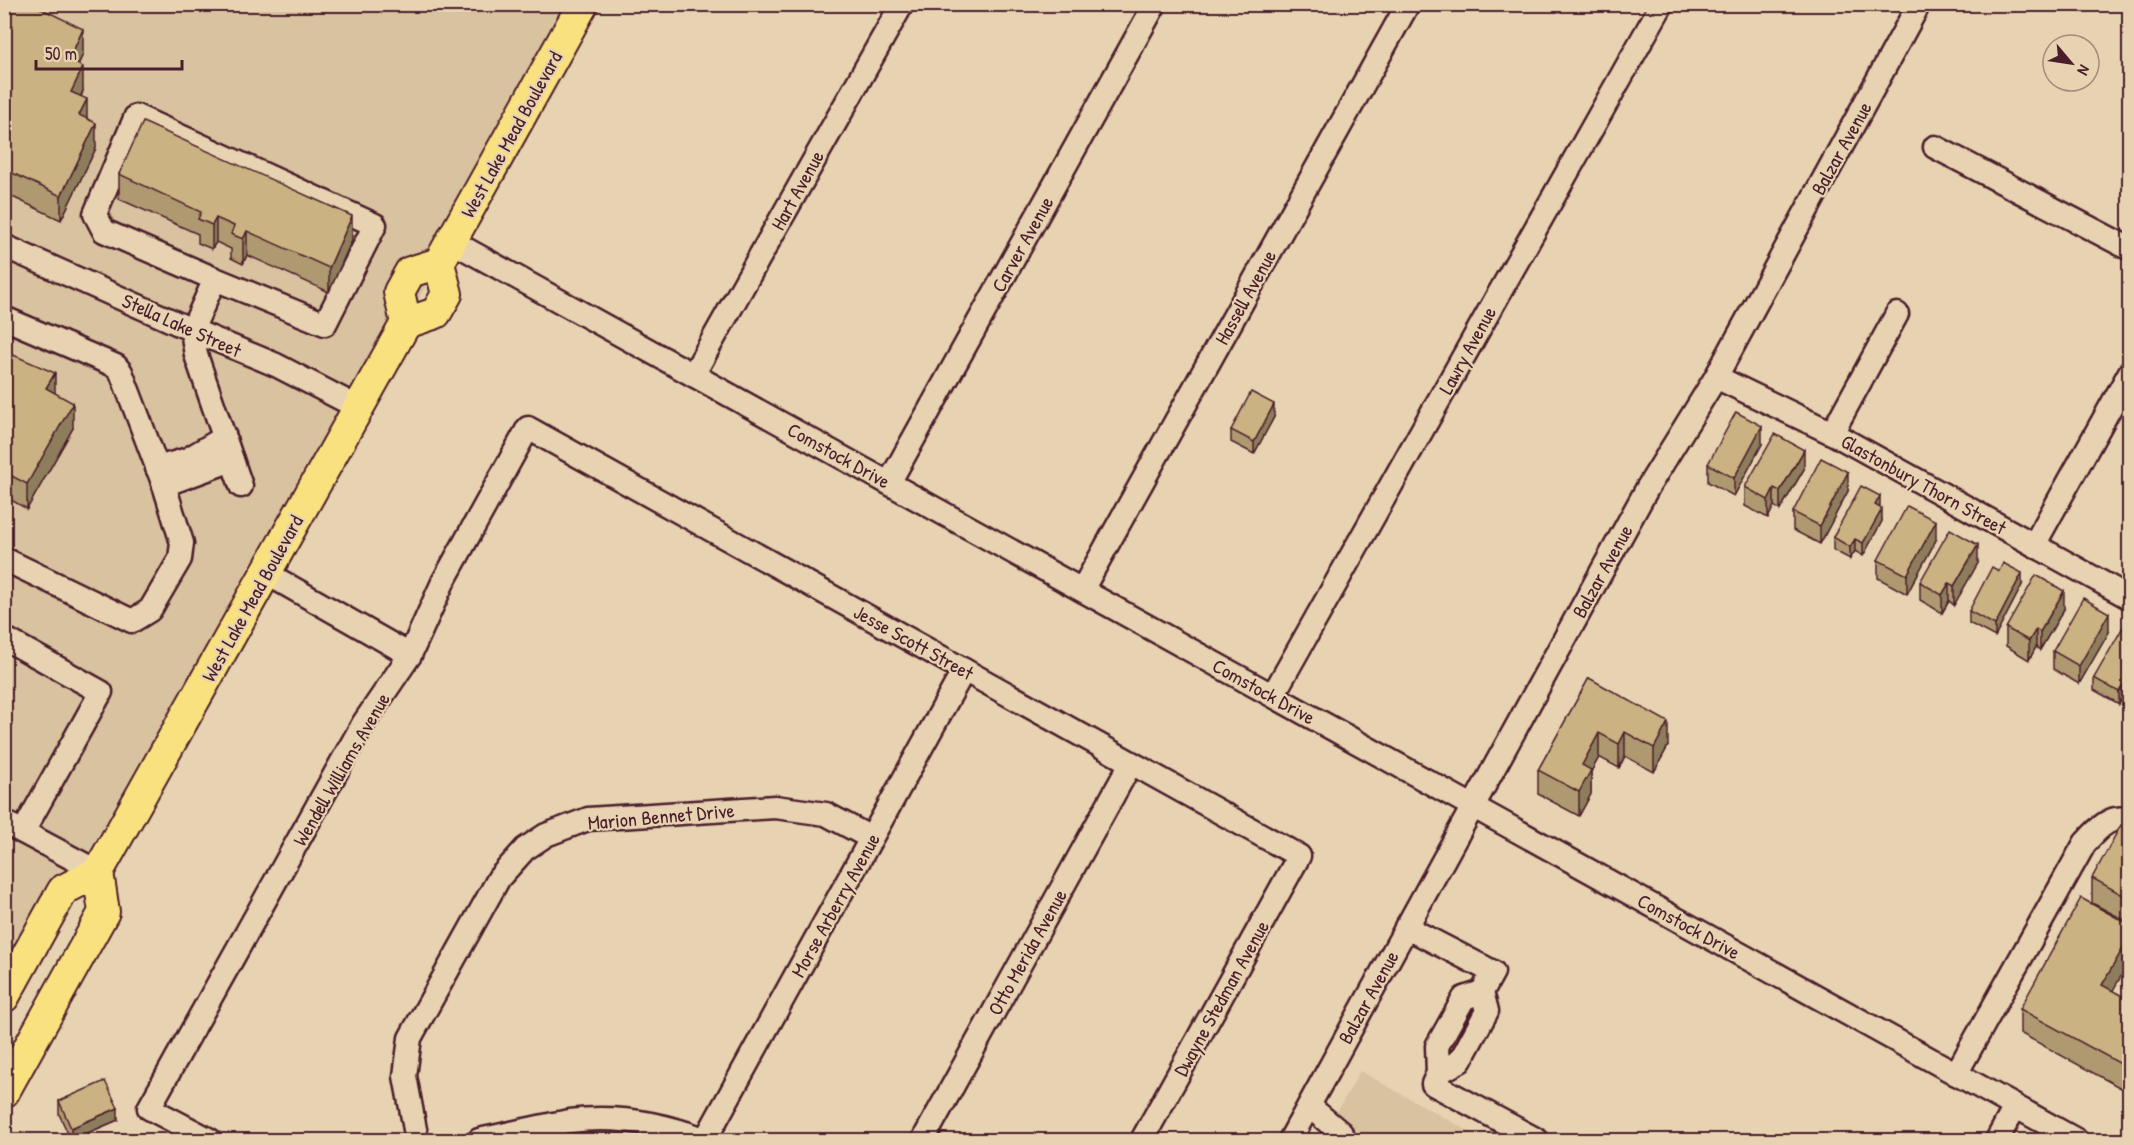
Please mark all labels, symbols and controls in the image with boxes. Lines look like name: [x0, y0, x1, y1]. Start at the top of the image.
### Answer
scale bar: [36, 33, 182, 71]
north arrow: [2041, 33, 2101, 93]
text: 50 m: [45, 41, 77, 66]
street label: West Lake Mead Boulevard: [454, 46, 568, 222]
text: N: [2072, 61, 2096, 80]
street label: Balzar Avenue: [1804, 97, 1878, 199]
street label: Hart Avenue: [764, 145, 830, 235]
street label: Carver Avenue: [985, 191, 1059, 297]
street label: Hassell Avenue: [1208, 245, 1282, 349]
street label: Stella Lake Street: [118, 287, 247, 364]
street label: Lawry Avenue: [1432, 301, 1502, 399]
street label: Comstock Drive: [783, 416, 895, 494]
street label: Glastonbury Thorn Street: [1836, 427, 2012, 541]
street label: West Lake Mead Boulevard: [195, 510, 309, 686]
street label: Balzar Avenue: [1565, 520, 1639, 622]
street label: Jesse Scott Street: [849, 598, 980, 687]
street label: Comstock Drive: [1208, 652, 1320, 730]
street label: Wendell Williams Avenue: [286, 687, 396, 851]
street label: Marion Bennet Drive: [587, 796, 735, 836]
street label: Morse Arberry Avenue: [784, 828, 886, 982]
street label: Otto Merida Avenue: [981, 884, 1073, 1020]
street label: Comstock Drive: [1633, 887, 1745, 965]
street label: Dwayne Stedman Avenue: [1167, 915, 1275, 1081]
street label: Balzar Avenue: [1331, 946, 1405, 1048]

